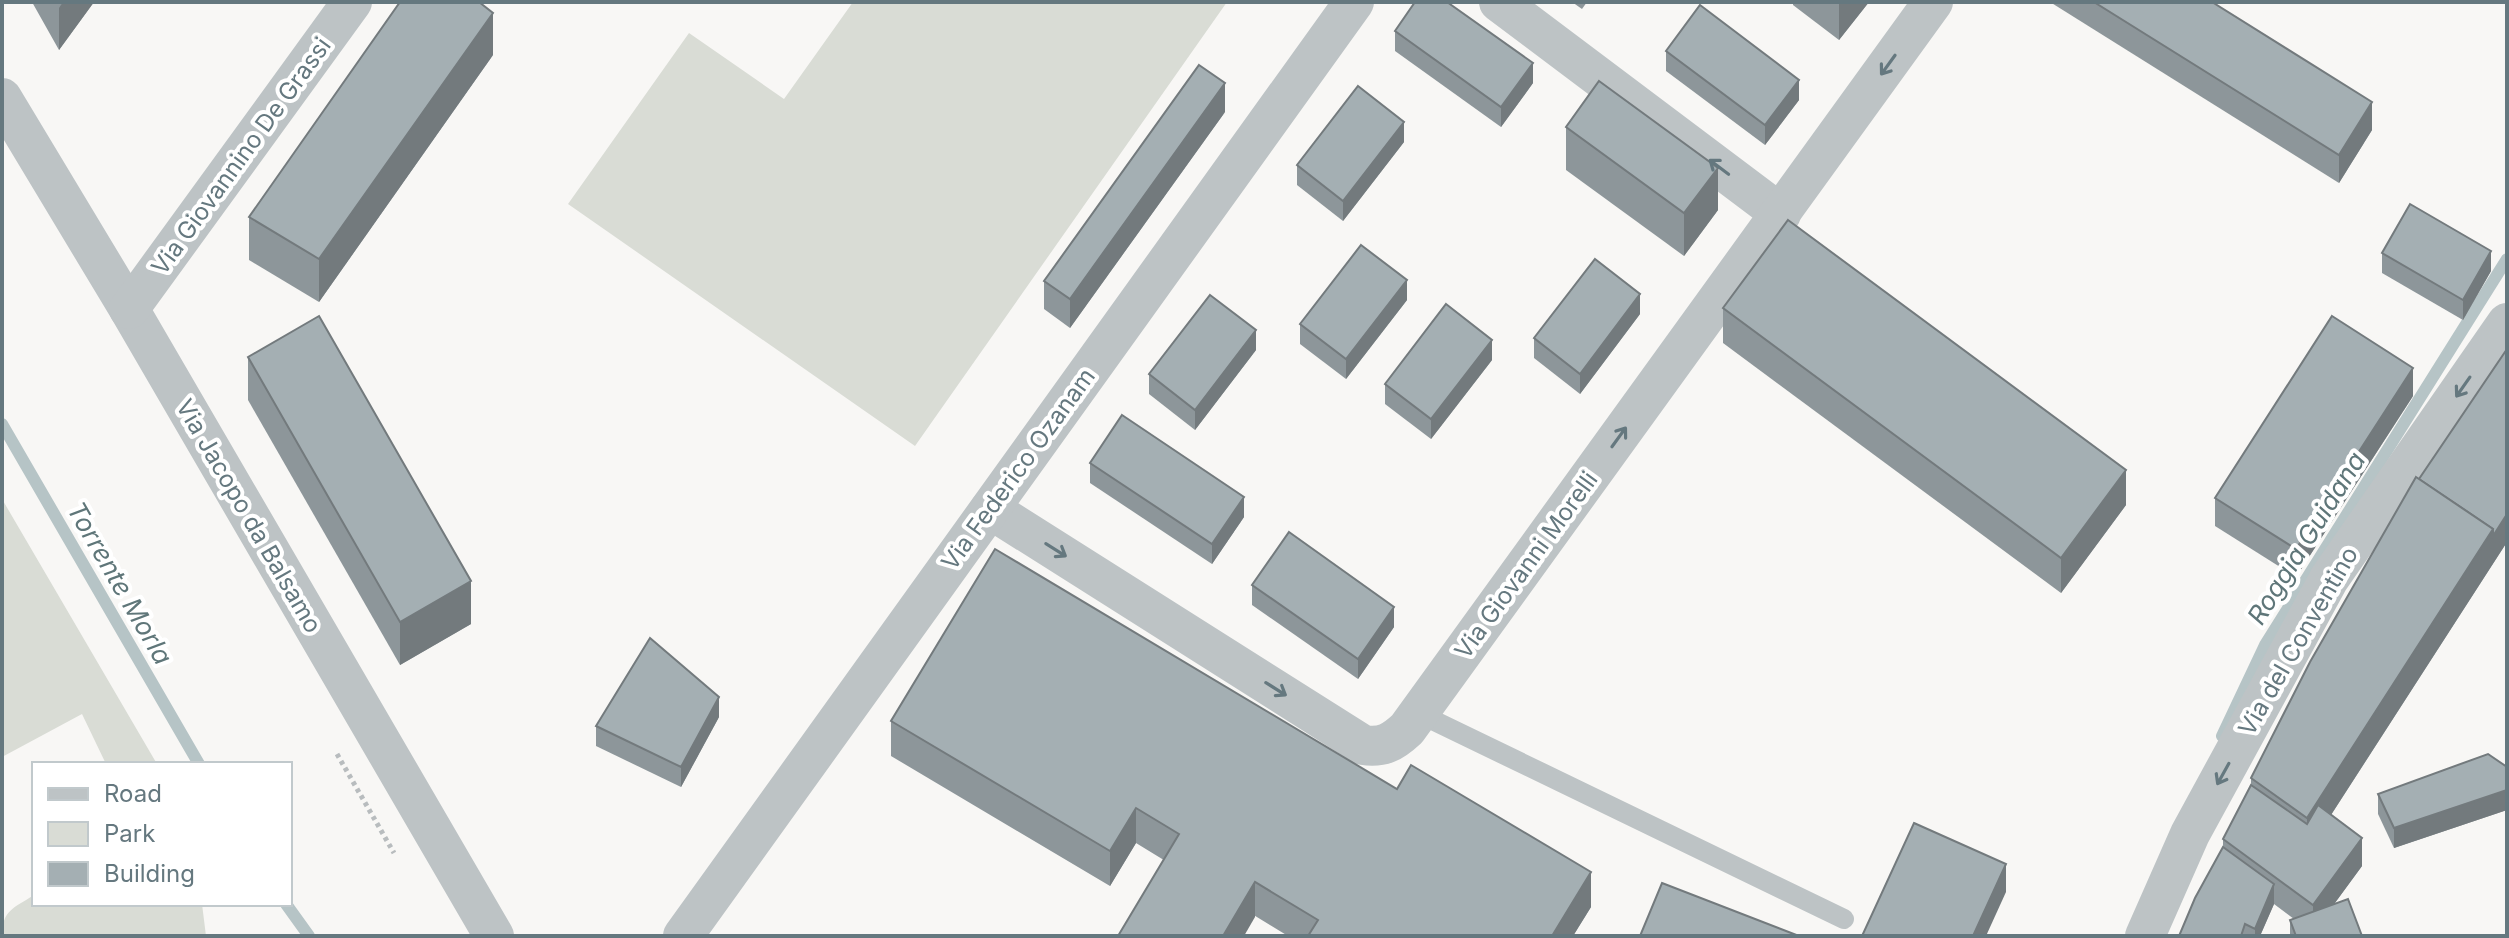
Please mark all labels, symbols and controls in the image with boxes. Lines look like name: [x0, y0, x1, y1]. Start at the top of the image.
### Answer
street label: Via Giovannino De Grassi: [145, 32, 337, 280]
one-way arrow: [1879, 54, 1896, 76]
one-way arrow: [1709, 159, 1730, 176]
street label: Via Federico Ozanam: [935, 362, 1101, 576]
one-way arrow: [2455, 375, 2471, 397]
street label: Via Jacopo da Balsamo: [170, 394, 328, 638]
one-way arrow: [1611, 427, 1627, 449]
water label: Roggia Guidana: [2240, 446, 2372, 630]
street label: Via Giovanni Morelli: [1448, 466, 1604, 664]
water label: Torrente Morla: [61, 496, 179, 670]
street label: Via del Conventino: [2232, 542, 2364, 740]
one-way arrow: [1044, 543, 1067, 559]
one-way arrow: [1264, 681, 1286, 698]
legend: [32, 762, 292, 906]
one-way arrow: [2215, 762, 2231, 785]
text: Road: [104, 779, 162, 808]
text: Park: [104, 819, 155, 848]
text: Building: [104, 859, 195, 888]

